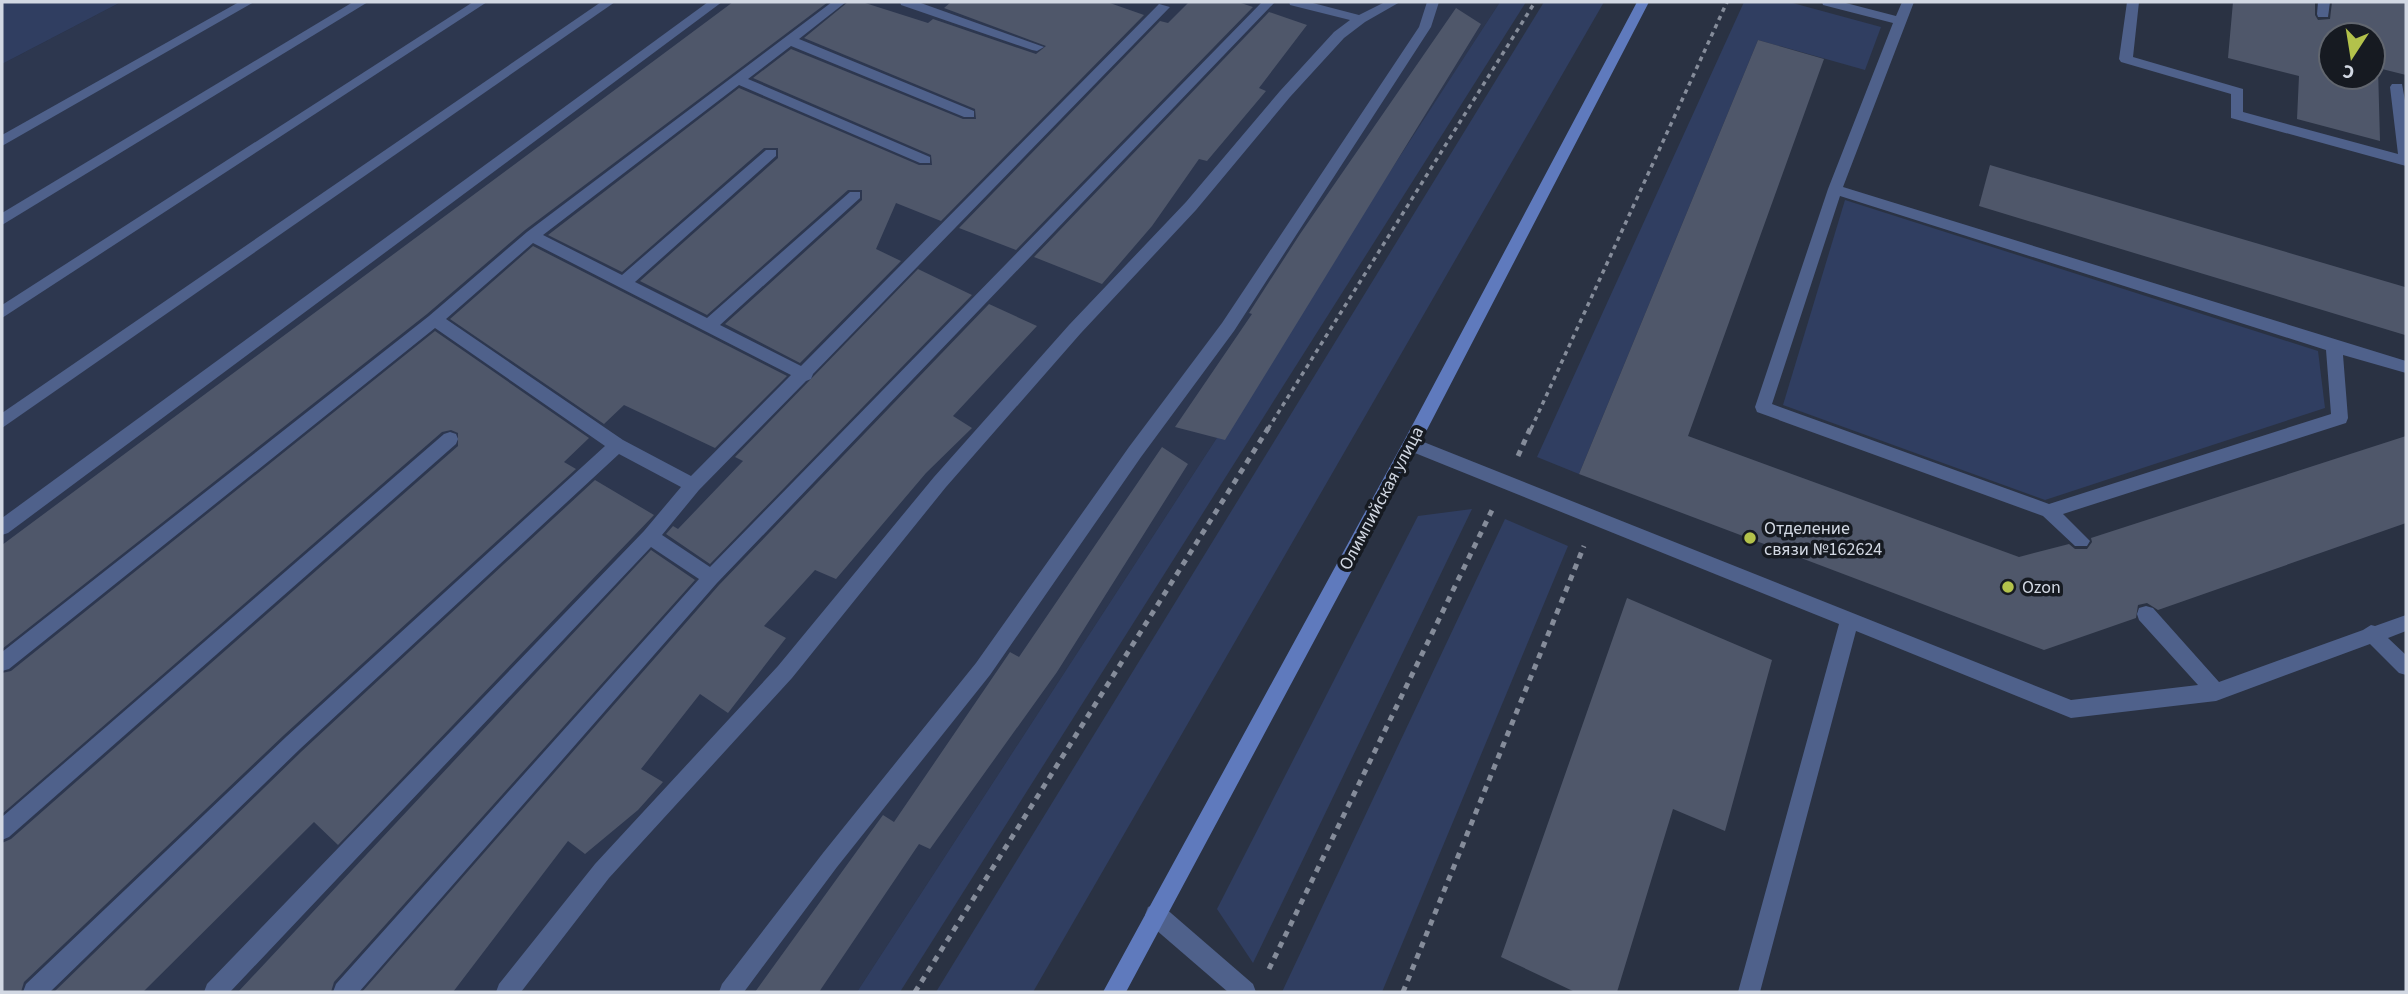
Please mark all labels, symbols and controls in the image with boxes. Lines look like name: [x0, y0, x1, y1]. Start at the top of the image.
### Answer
north arrow: [2317, 21, 2387, 91]
text: С: [2341, 57, 2357, 86]
street label: Олимпийская улица: [1333, 422, 1430, 574]
place label: Отделение связи №162624: [1764, 516, 1882, 562]
marker: Отделение связи №162624: [1742, 530, 1758, 546]
place label: Ozon: [2022, 575, 2061, 600]
marker: Ozon: [2000, 579, 2016, 595]

